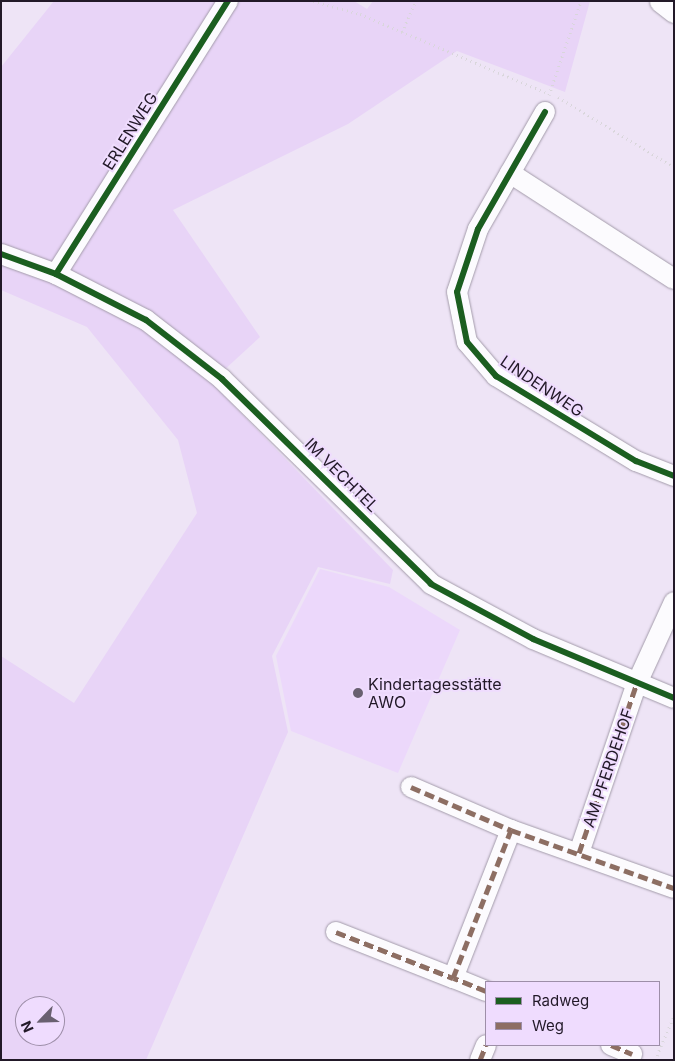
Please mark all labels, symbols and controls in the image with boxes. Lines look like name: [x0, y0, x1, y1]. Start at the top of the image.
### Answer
street label: ERLENWEG: [99, 89, 161, 173]
street label: LINDENWEG: [497, 351, 587, 421]
street label: IM VECHTEL: [301, 434, 383, 516]
place label: Kindertagesstätte AWO: [368, 674, 502, 712]
marker: Kindertagesstätte AWO: [352, 687, 364, 699]
street label: AM PFERDEHOF: [579, 706, 637, 830]
legend: [485, 981, 660, 1046]
text: Radweg: [532, 991, 589, 1010]
north arrow: [15, 996, 65, 1046]
text: Weg: [532, 1016, 564, 1035]
text: N: [17, 1019, 37, 1035]

